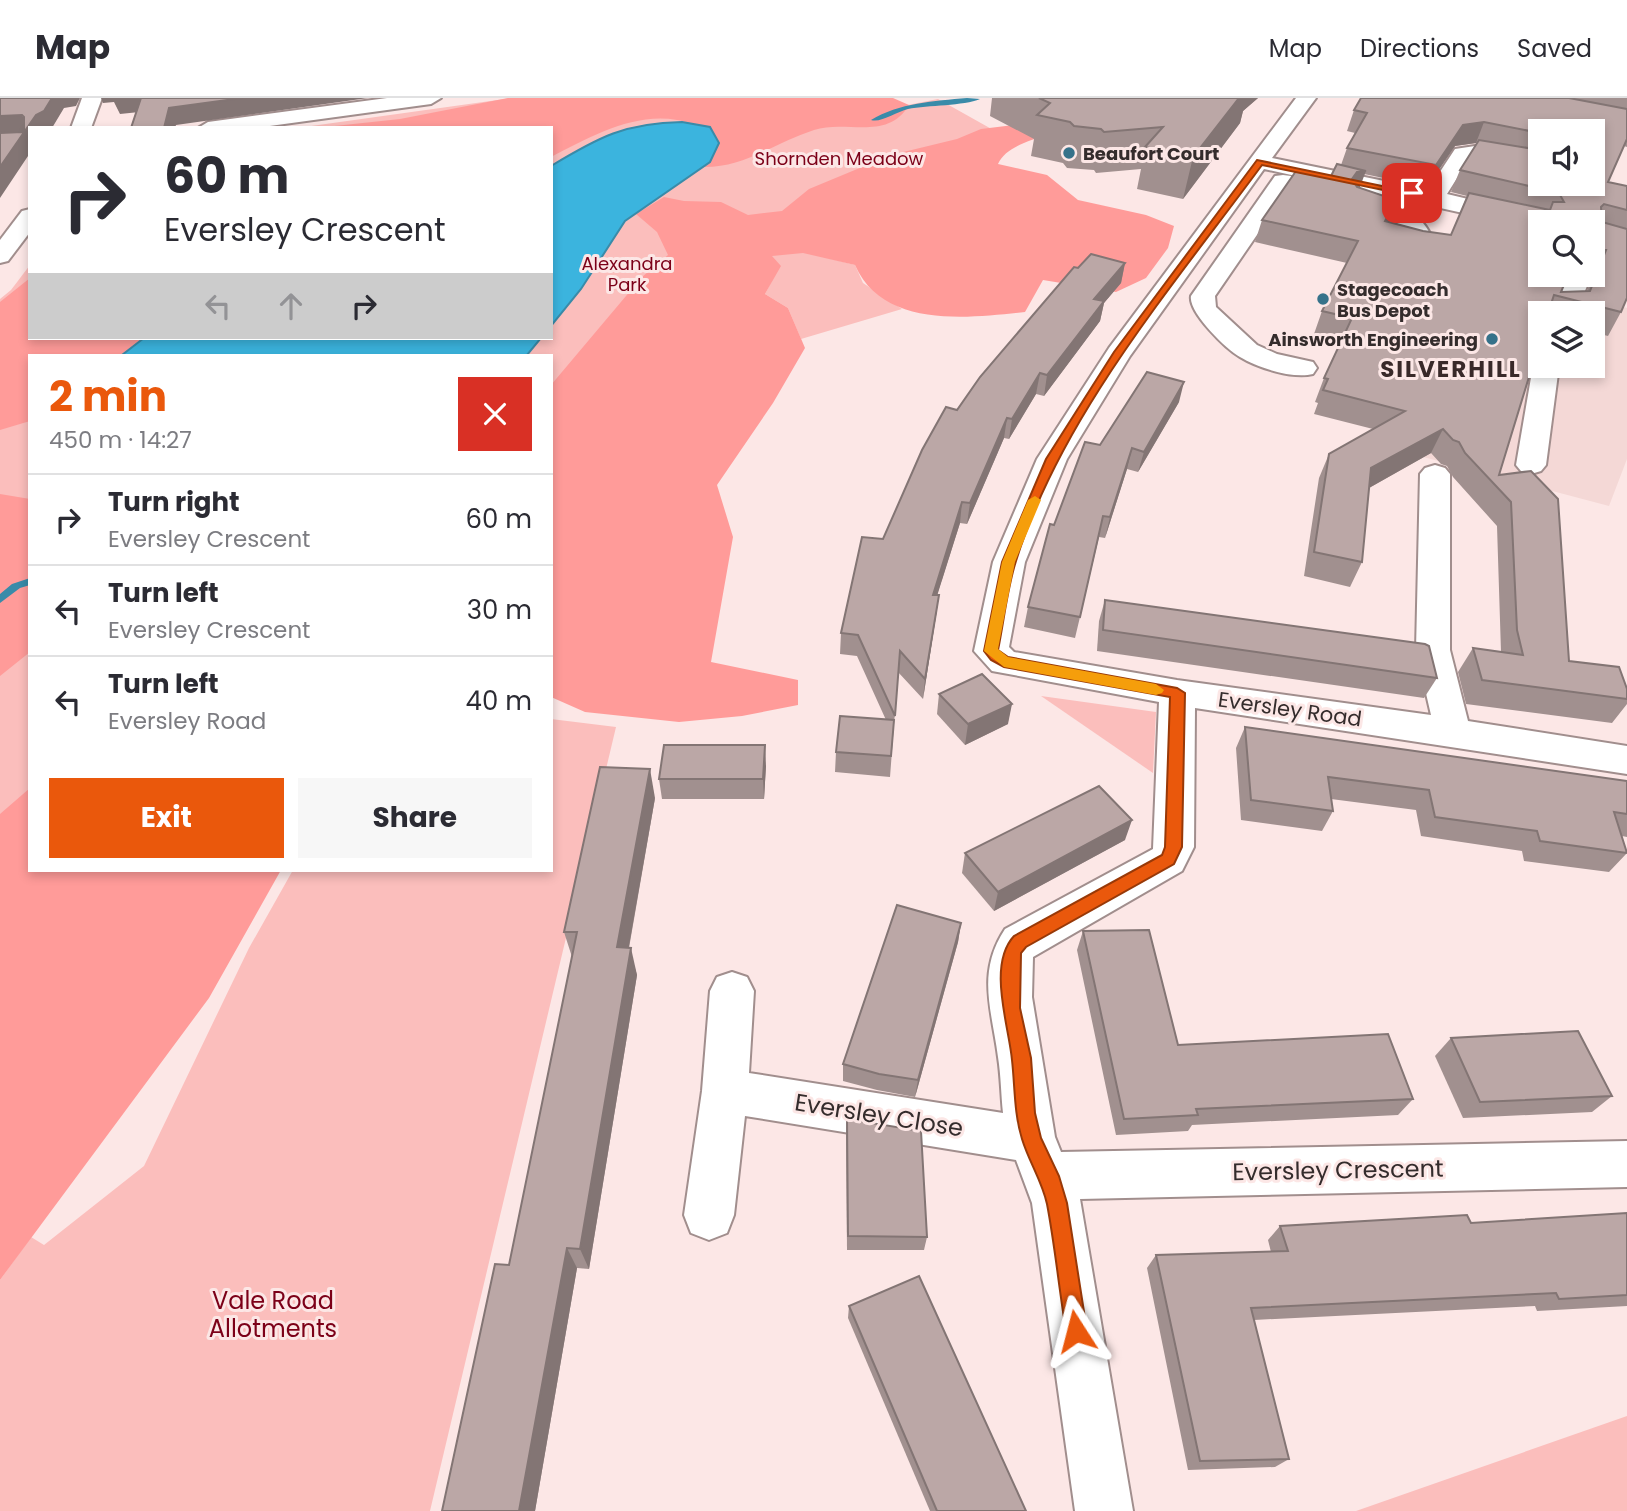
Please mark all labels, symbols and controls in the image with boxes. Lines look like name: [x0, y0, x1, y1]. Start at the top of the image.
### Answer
text: Map: [35, 24, 110, 71]
text: Map: [1269, 32, 1322, 65]
text: Directions: [1360, 32, 1479, 65]
text: Saved: [1517, 32, 1592, 65]
map controls: [1528, 119, 1605, 378]
button: sound: [1528, 119, 1605, 196]
place label: Beaufort Court: [1083, 141, 1219, 166]
text: 60 m: [164, 142, 289, 210]
marker: Beaufort Court: [1061, 145, 1077, 161]
park label: Shornden Meadow: [755, 146, 924, 171]
icon: right: [49, 154, 140, 245]
pin: [1382, 163, 1442, 223]
icon: arrive: [1393, 174, 1431, 212]
text: Eversley Crescent: [164, 207, 446, 252]
button: search: [1528, 210, 1605, 287]
park label: Alexandra Park: [581, 251, 673, 297]
place label: Stagecoach Bus Depot: [1337, 277, 1449, 323]
icon: left: [199, 287, 237, 325]
icon: ahead: [272, 287, 310, 325]
icon: right: [345, 287, 383, 325]
marker: Stagecoach Bus Depot: [1315, 291, 1331, 307]
button: layers: [1528, 301, 1605, 378]
place label: Ainsworth Engineering: [1268, 327, 1478, 352]
marker: Ainsworth Engineering: [1484, 331, 1500, 347]
district label: SILVERHILL: [1380, 353, 1522, 385]
text: 2 min: [49, 367, 167, 426]
button: close: [458, 377, 532, 451]
text: 450 m · 14:27: [49, 424, 192, 456]
text: Turn right: [108, 484, 240, 520]
icon: right: [49, 501, 87, 539]
text: 60 m: [465, 501, 532, 537]
text: Eversley Crescent: [108, 523, 310, 555]
text: Turn left: [108, 575, 219, 611]
icon: left: [49, 592, 87, 630]
text: 30 m: [467, 592, 532, 628]
text: Eversley Crescent: [108, 614, 310, 646]
text: Turn left: [108, 666, 219, 702]
icon: left: [49, 683, 87, 721]
text: 40 m: [466, 683, 532, 719]
street label: Eversley Road: [1216, 685, 1364, 733]
text: Eversley Road: [108, 705, 266, 737]
button: Exit: [49, 778, 284, 858]
button: Share: [298, 778, 532, 858]
street label: Eversley Close: [792, 1085, 966, 1145]
street label: Eversley Crescent: [1232, 1152, 1444, 1188]
park label: Vale Road Allotments: [209, 1284, 337, 1345]
position arrow: [1039, 1294, 1113, 1368]

